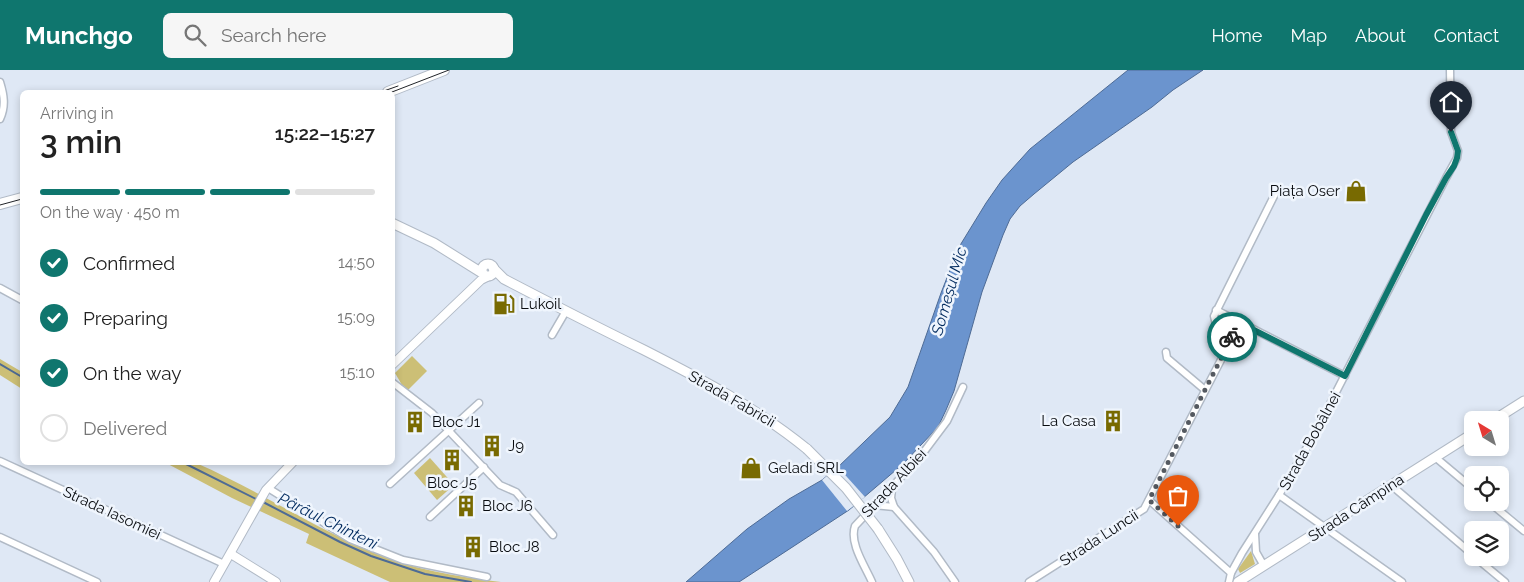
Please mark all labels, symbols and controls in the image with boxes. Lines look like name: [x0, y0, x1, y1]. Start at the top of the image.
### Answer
search box: [163, 13, 513, 58]
text: Munchgo: [25, 21, 133, 50]
icon: search: [181, 21, 209, 49]
text: Search here: [221, 24, 326, 46]
text: Home: [1211, 25, 1262, 46]
text: Map: [1290, 25, 1327, 46]
text: About: [1355, 25, 1406, 46]
text: Contact: [1434, 25, 1499, 46]
pin: [1430, 81, 1472, 132]
icon: home: [1437, 88, 1465, 116]
text: Arriving in: [40, 104, 114, 123]
text: 15:22–15:27: [275, 122, 375, 144]
text: 3 min: [40, 123, 122, 160]
shop icon: Piața Oser: [1343, 178, 1369, 204]
place label: Piața Oser: [1270, 182, 1341, 200]
text: On the way · 450 m: [40, 203, 180, 222]
water label: Someșul Mic: [927, 244, 971, 338]
icon: check: [40, 249, 68, 277]
text: Confirmed: [83, 252, 175, 274]
text: 14:50: [338, 253, 375, 272]
fuel station icon: Lukoil: [491, 291, 517, 317]
place label: Lukoil: [520, 295, 562, 313]
icon: check: [40, 304, 68, 332]
text: Preparing: [83, 307, 168, 329]
text: 15:09: [337, 308, 375, 327]
courier: [1207, 312, 1257, 362]
icon: bike: [1218, 323, 1246, 351]
icon: check: [40, 359, 68, 387]
text: On the way: [83, 362, 182, 384]
text: 15:10: [340, 363, 375, 382]
street label: Strada Fabricii: [685, 367, 779, 431]
street label: Strada Bobâlnei: [1275, 389, 1345, 493]
building icon: La Casa: [1100, 408, 1126, 434]
building icon: Bloc J1: [402, 409, 428, 435]
north arrow: [1464, 411, 1509, 456]
map controls: [1464, 411, 1509, 566]
place label: La Casa: [1041, 412, 1096, 430]
place label: Bloc J1: [432, 413, 481, 431]
text: Delivered: [83, 417, 167, 439]
building icon: J9: [479, 433, 505, 459]
place label: J9: [508, 437, 524, 455]
street label: Strada Albiei: [858, 445, 930, 521]
building icon: Bloc J5: [439, 447, 465, 473]
shop icon: Geladi SRL: [738, 455, 764, 481]
place label: Geladi SRL: [768, 459, 844, 477]
button: locate: [1464, 466, 1509, 511]
street label: Strada Câmpina: [1305, 470, 1407, 546]
place label: Bloc J5: [427, 474, 477, 492]
pin: [1157, 475, 1199, 526]
street label: Strada Iasomiei: [60, 482, 164, 544]
icon: bag: [1164, 482, 1192, 510]
water label: Pârâul Chinteni: [275, 489, 381, 554]
building icon: Bloc J6: [453, 493, 479, 519]
place label: Bloc J6: [482, 497, 533, 515]
street label: Strada Luncii: [1056, 506, 1142, 570]
button: layers: [1464, 521, 1509, 566]
building icon: Bloc J8: [460, 534, 486, 560]
place label: Bloc J8: [489, 538, 540, 556]

